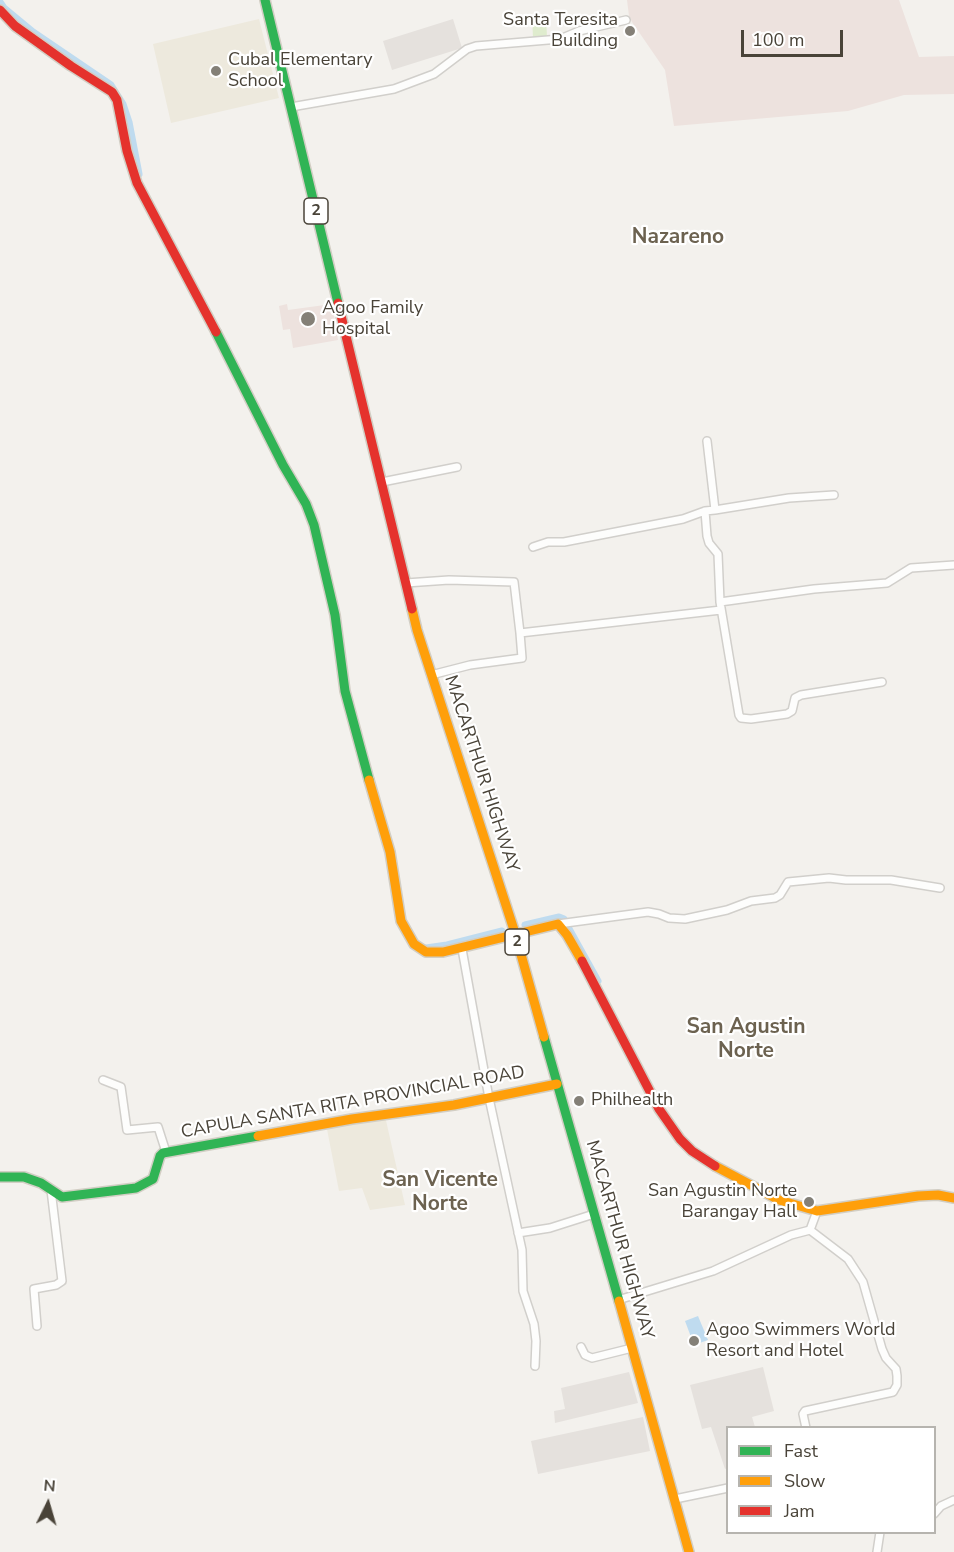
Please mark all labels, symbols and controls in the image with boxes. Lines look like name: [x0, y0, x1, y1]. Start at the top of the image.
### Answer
place label: Santa Teresita Building: [503, 10, 618, 52]
scale bar: [744, 18, 846, 56]
marker: Santa Teresita Building: [623, 24, 637, 38]
text: 100 m: [752, 28, 804, 52]
place label: Cubal Elementary School: [228, 50, 373, 92]
marker: Cubal Elementary School: [209, 64, 223, 78]
road number: 2: [304, 198, 328, 224]
district label: Nazareno: [632, 225, 724, 251]
place label: Agoo Family Hospital: [322, 298, 423, 340]
marker: Agoo Family Hospital: [299, 310, 317, 328]
street label: MACARTHUR HIGHWAY: [439, 673, 523, 875]
road number: 2: [505, 929, 529, 955]
district label: San Agustin Norte: [687, 1015, 805, 1065]
street label: CAPULA SANTA RITA PROVINCIAL ROAD: [179, 1062, 527, 1144]
place label: Philhealth: [591, 1090, 673, 1112]
marker: Philhealth: [572, 1094, 586, 1108]
street label: MACARTHUR HIGHWAY: [580, 1138, 658, 1342]
district label: San Vicente Norte: [382, 1168, 498, 1218]
place label: San Agustin Norte Barangay Hall: [648, 1181, 797, 1224]
marker: San Agustin Norte Barangay Hall: [802, 1195, 816, 1209]
place label: Agoo Swimmers World Resort and Hotel: [706, 1320, 895, 1362]
marker: Agoo Swimmers World Resort and Hotel: [687, 1334, 701, 1348]
legend: [726, 1426, 936, 1534]
text: Fast: [784, 1439, 818, 1463]
text: Slow: [784, 1469, 825, 1493]
north arrow: [18, 1474, 78, 1534]
text: N: [43, 1475, 56, 1498]
text: Jam: [784, 1499, 815, 1523]

